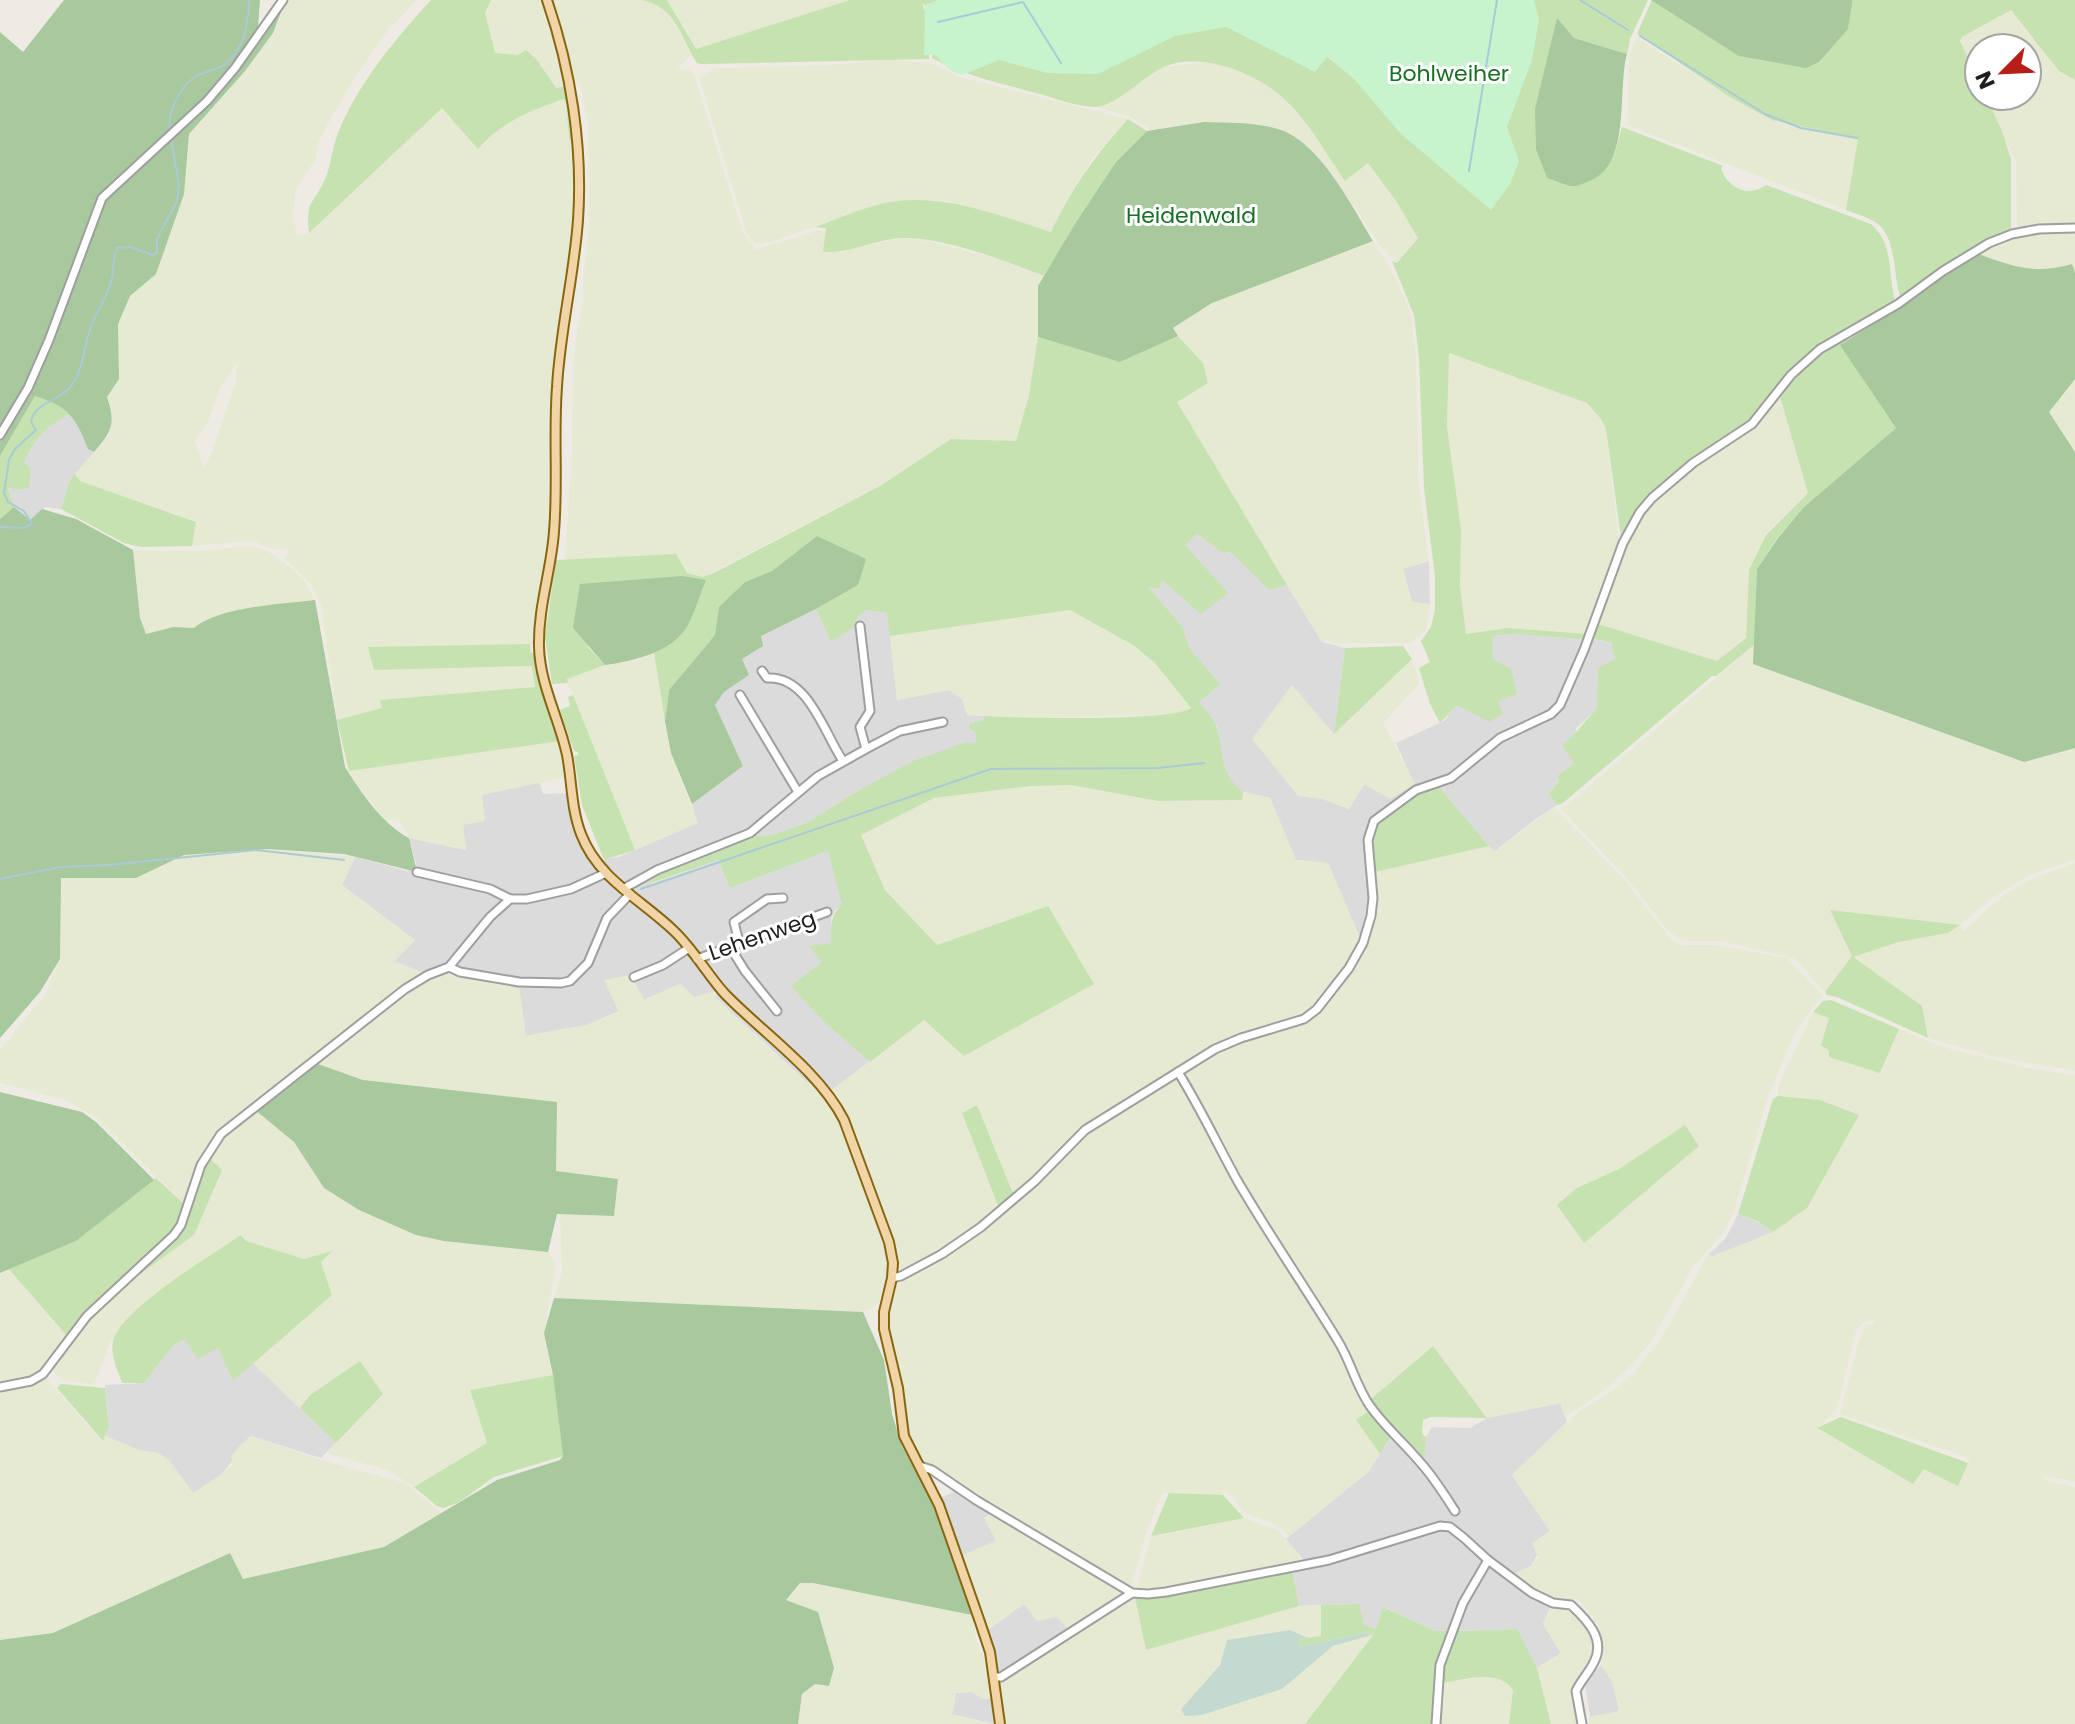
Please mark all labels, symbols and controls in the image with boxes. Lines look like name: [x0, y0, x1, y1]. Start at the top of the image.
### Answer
north arrow: [1963, 32, 2043, 112]
park label: Bohlweiher: [1389, 58, 1509, 89]
text: N: [1968, 66, 2003, 94]
park label: Heidenwald: [1126, 200, 1256, 231]
street label: Lehenweg: [704, 903, 820, 968]

